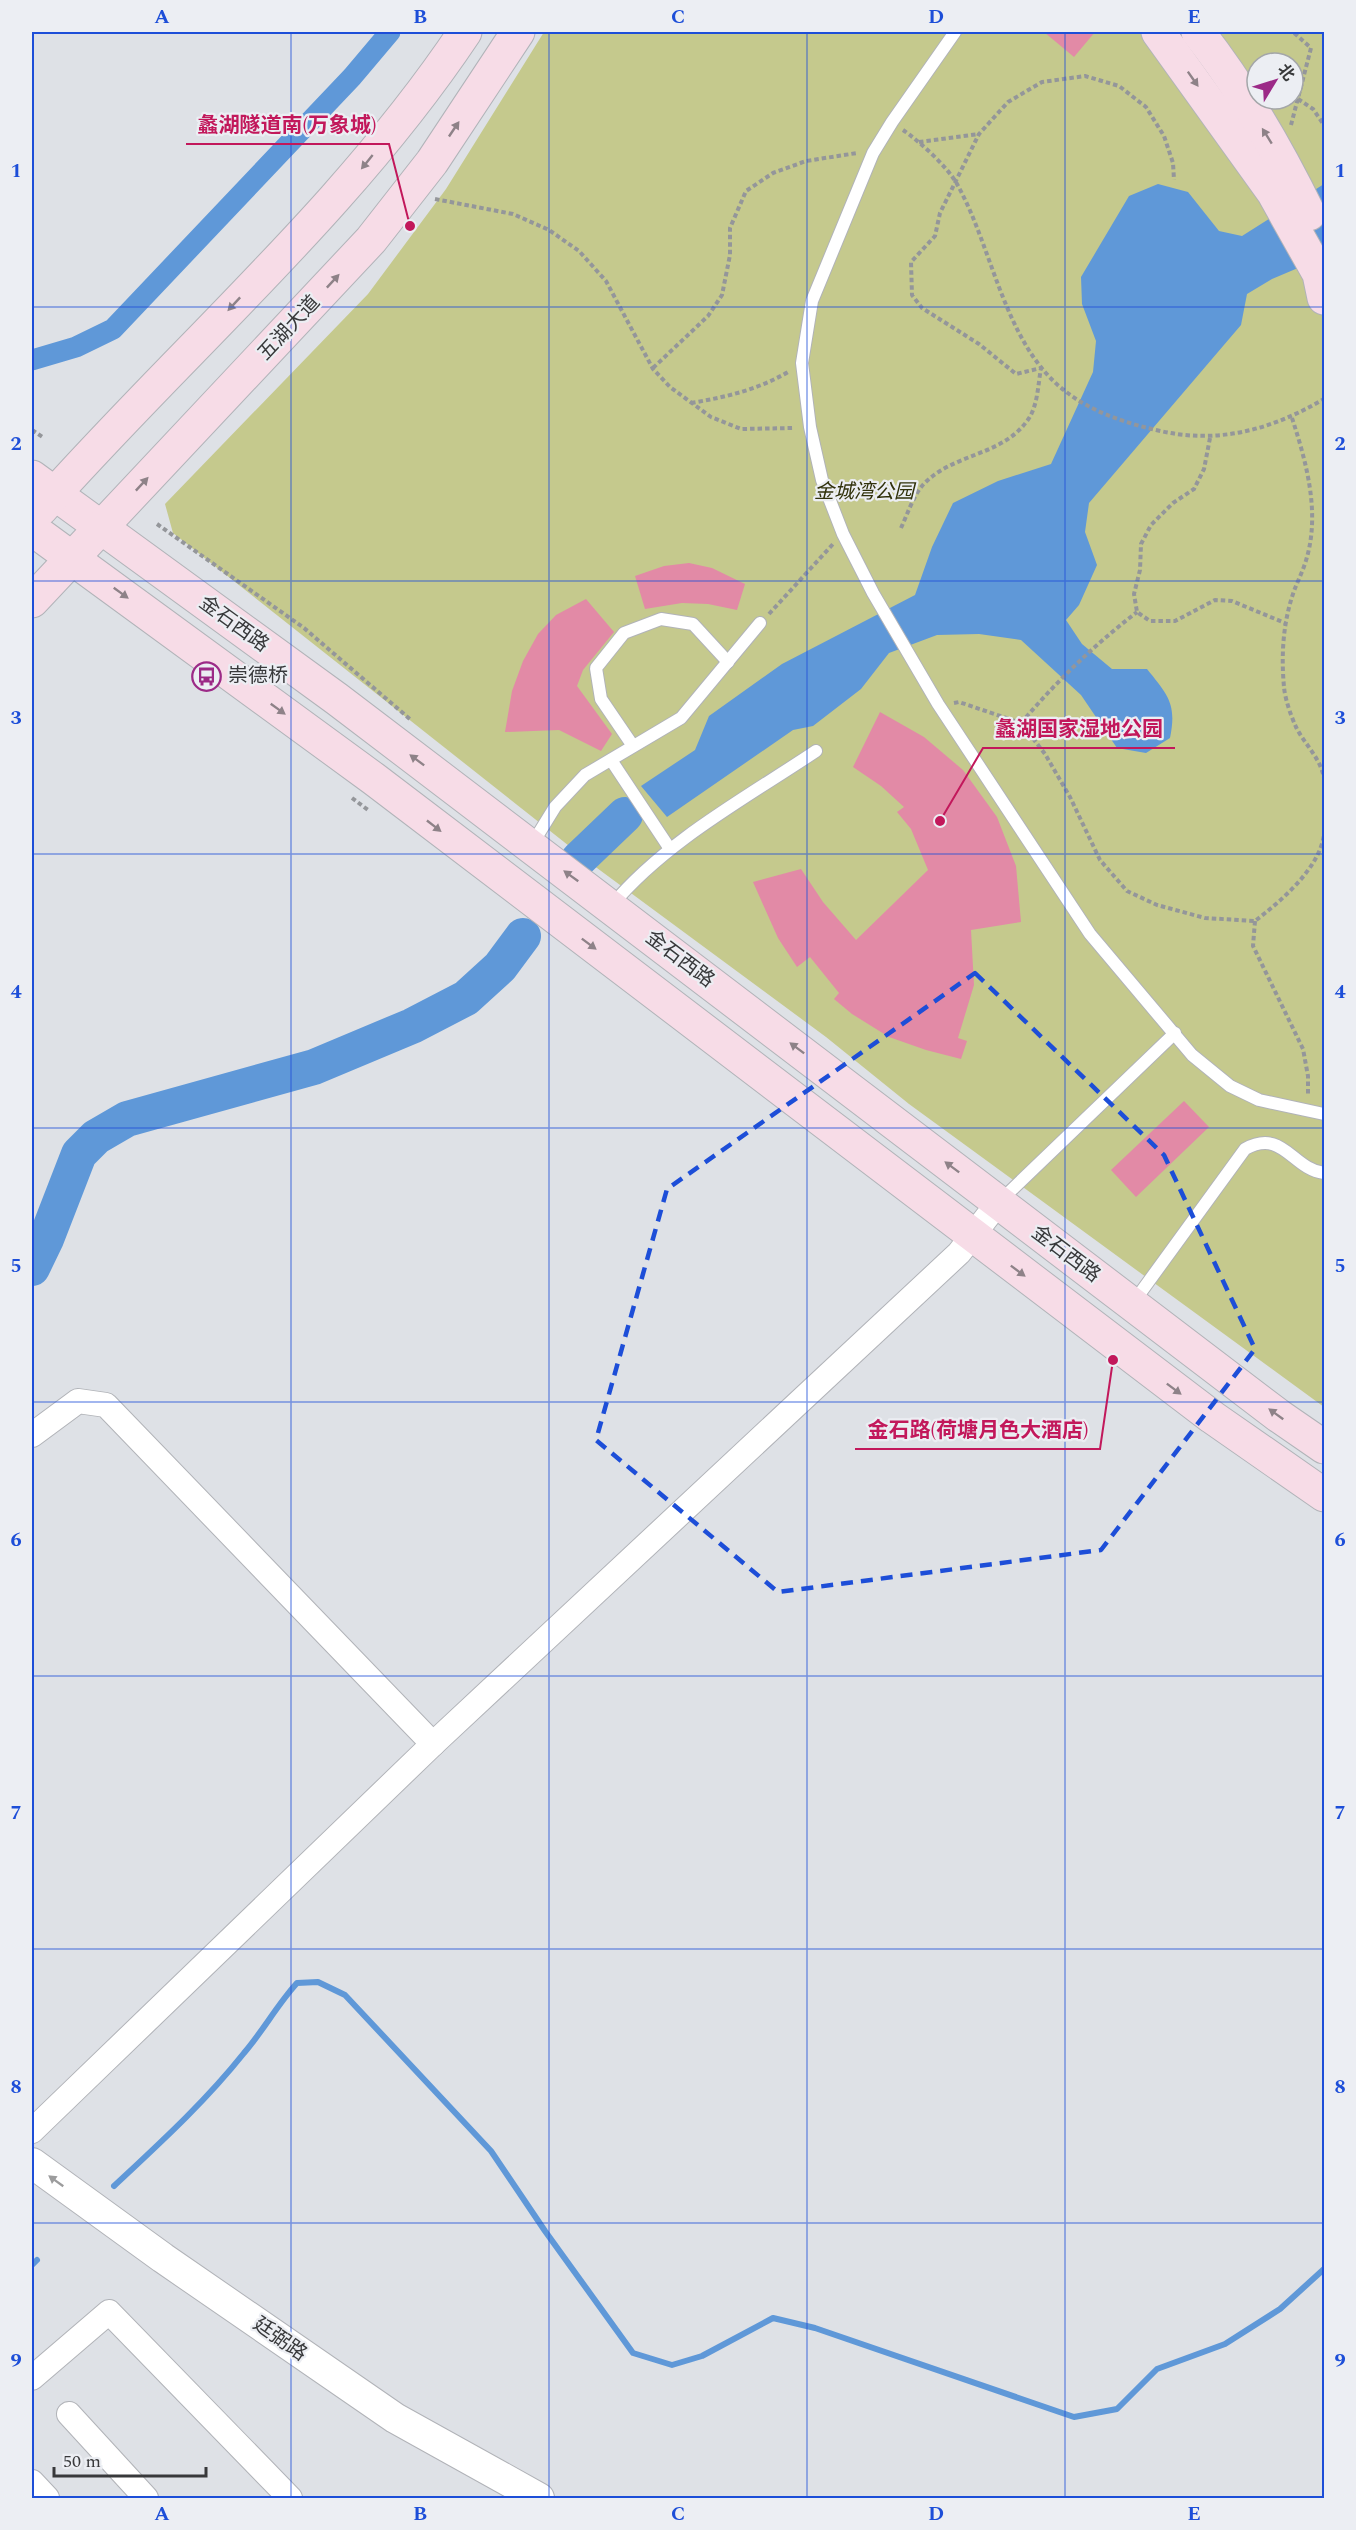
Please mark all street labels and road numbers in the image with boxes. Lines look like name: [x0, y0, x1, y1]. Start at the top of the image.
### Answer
street label: 五湖大道: [251, 289, 327, 367]
street label: 金石西路: [193, 588, 275, 660]
street label: 金石西路: [639, 923, 721, 995]
street label: 金石西路: [1025, 1218, 1107, 1290]
street label: 廷弼路: [247, 2310, 313, 2368]

